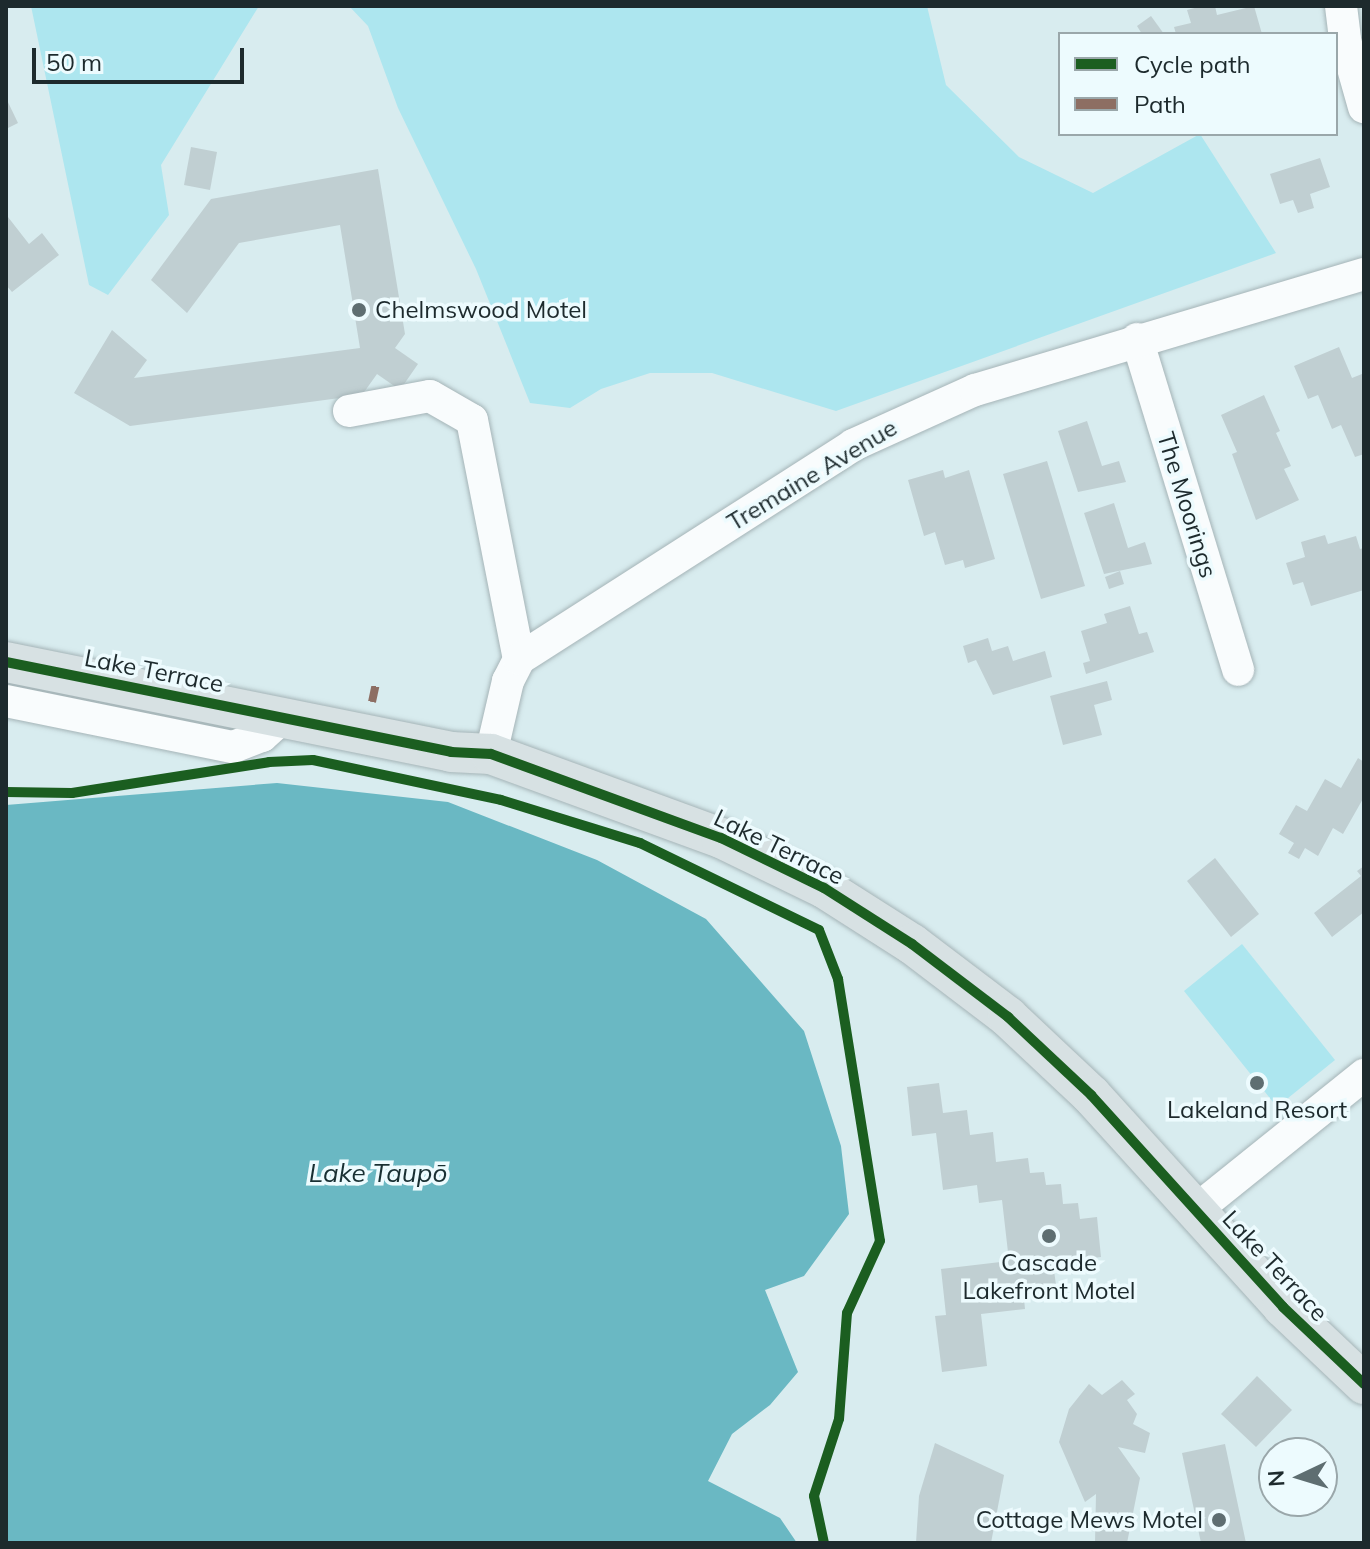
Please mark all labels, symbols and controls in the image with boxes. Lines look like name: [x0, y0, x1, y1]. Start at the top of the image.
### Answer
scale bar: [36, 32, 248, 82]
legend: [1058, 32, 1338, 136]
text: 50 m: [46, 47, 102, 77]
text: Cycle path: [1134, 49, 1251, 79]
text: Path: [1134, 89, 1186, 119]
place label: Chelmswood Motel: [375, 296, 587, 324]
marker: Chelmswood Motel: [350, 301, 368, 319]
street label: Tremaine Avenue: [722, 413, 902, 537]
street label: The Moorings: [1151, 429, 1223, 581]
street label: Lake Terrace: [82, 643, 226, 699]
street label: Lake Terrace: [709, 803, 849, 891]
marker: Lakeland Resort: [1248, 1074, 1266, 1092]
place label: Lakeland Resort: [1167, 1096, 1347, 1124]
water label: Lake Taupō: [309, 1157, 447, 1189]
street label: Lake Terrace: [1216, 1205, 1334, 1327]
marker: Cascade Lakefront Motel: [1040, 1227, 1058, 1245]
place label: Cascade Lakefront Motel: [963, 1249, 1135, 1305]
north arrow: [1258, 1437, 1338, 1517]
text: N: [1262, 1469, 1291, 1488]
place label: Cottage Mews Motel: [976, 1506, 1203, 1534]
marker: Cottage Mews Motel: [1210, 1511, 1228, 1529]

